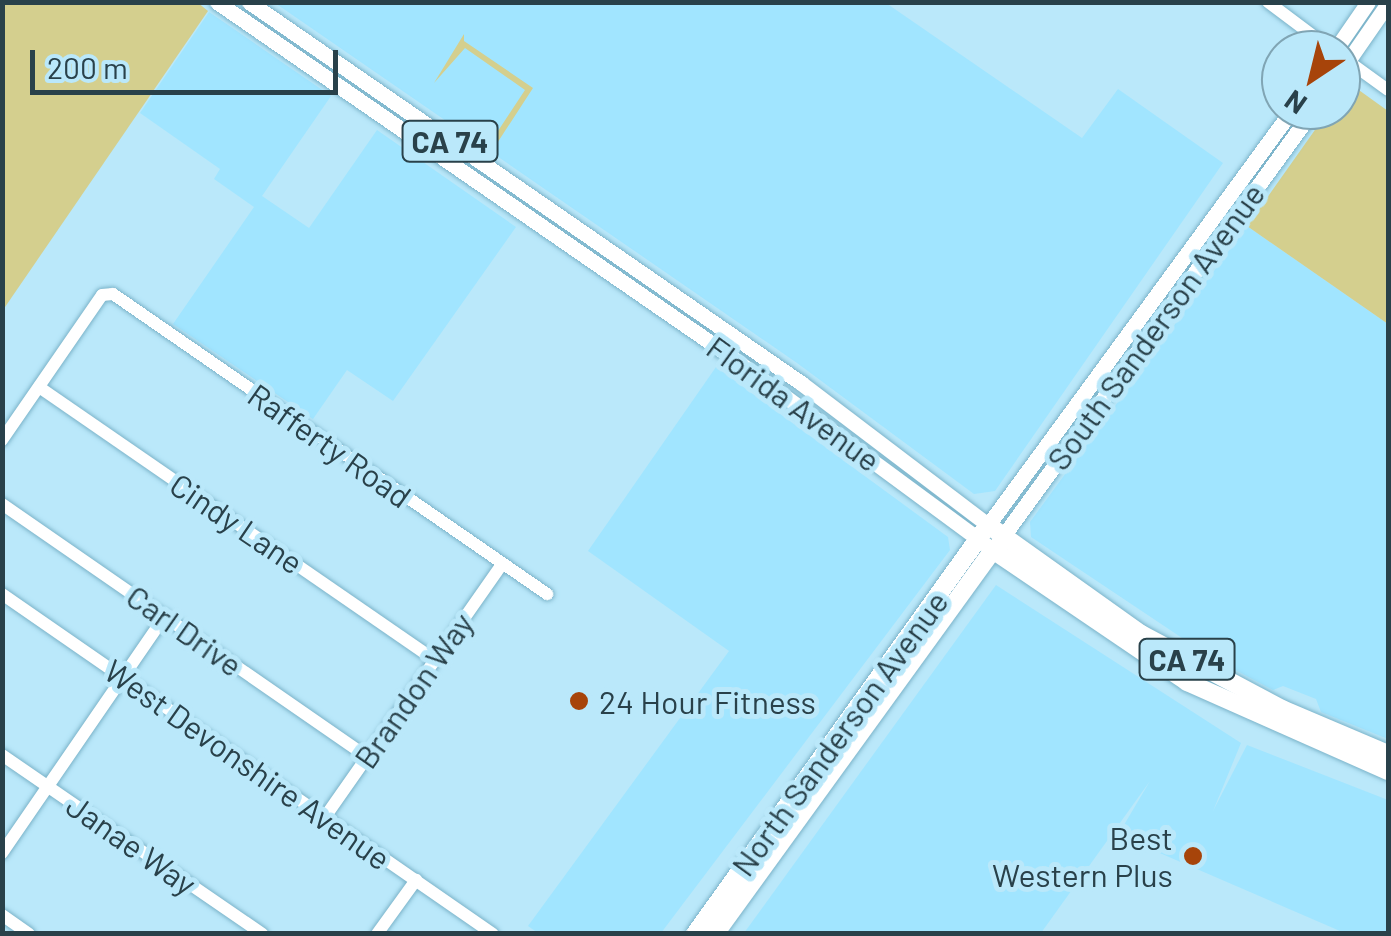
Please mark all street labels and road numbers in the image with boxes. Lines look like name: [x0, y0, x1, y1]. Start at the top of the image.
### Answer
road number: CA 74: [400, 116, 500, 166]
street label: South Sanderson Avenue: [1038, 175, 1272, 477]
street label: Florida Avenue: [700, 327, 888, 479]
street label: Rafferty Road: [241, 375, 419, 515]
street label: Cindy Lane: [163, 465, 311, 581]
street label: Carl Drive: [120, 576, 250, 684]
street label: North Sanderson Avenue: [723, 583, 955, 883]
street label: Brandon Way: [345, 605, 481, 775]
road number: CA 74: [1137, 634, 1237, 684]
street label: West Devonshire Avenue: [98, 651, 398, 877]
street label: Janae Way: [60, 785, 204, 903]

